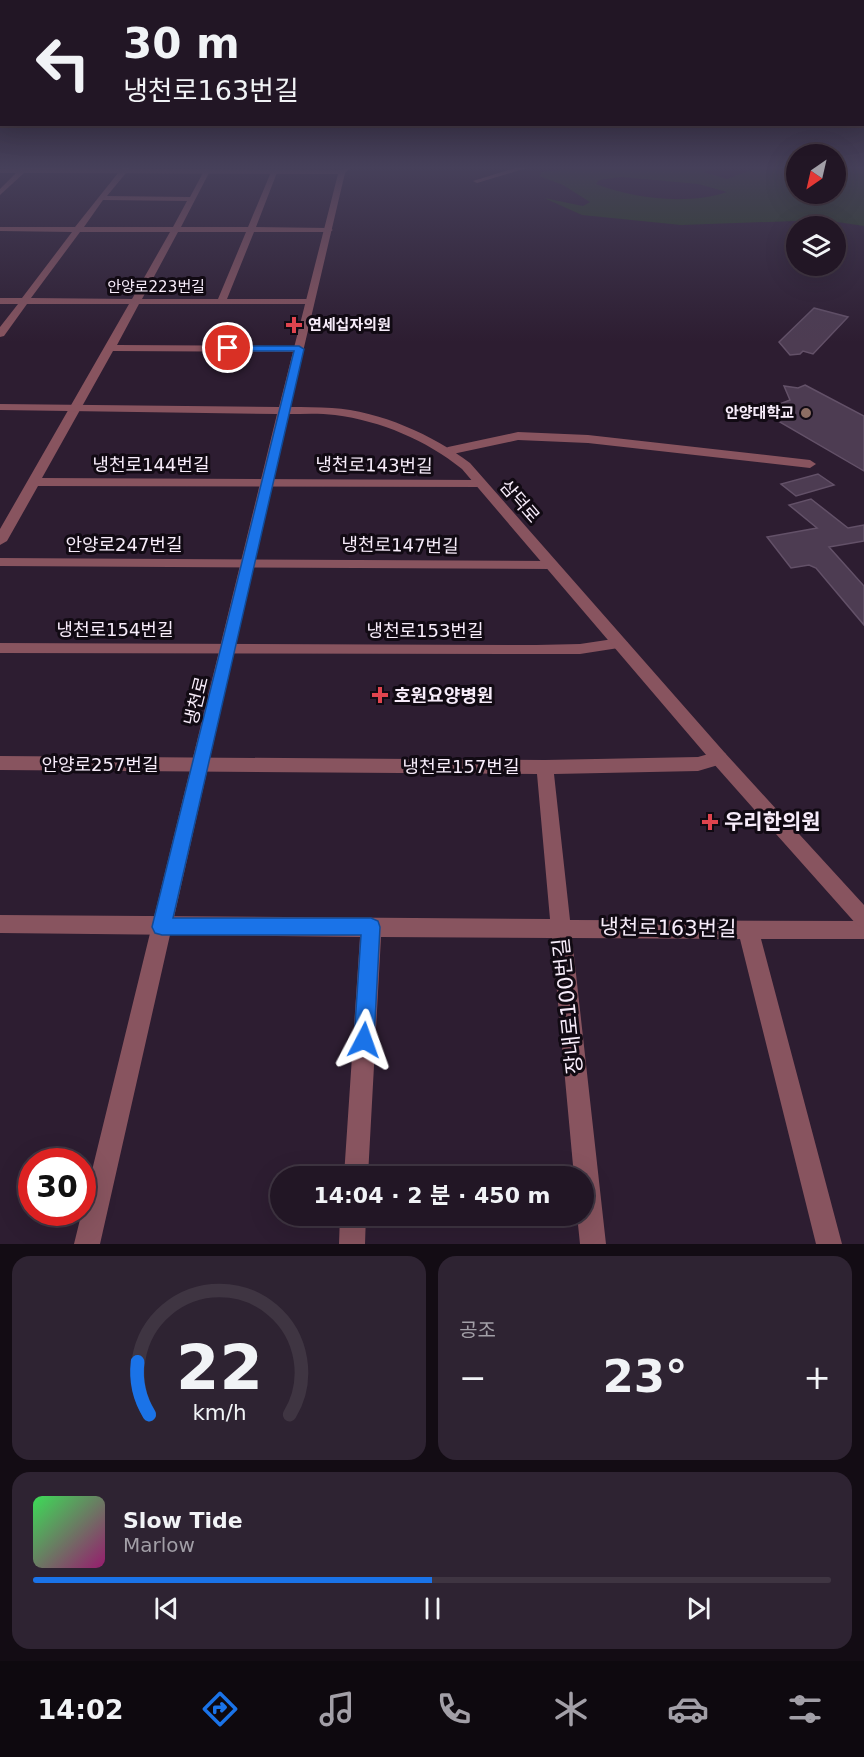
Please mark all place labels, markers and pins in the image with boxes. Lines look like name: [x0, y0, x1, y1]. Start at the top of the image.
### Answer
marker: 연세십자의원: [285, 316, 303, 334]
place label: 연세십자의원: [308, 316, 391, 334]
pin: [202, 322, 253, 373]
place label: 안양대학교: [725, 404, 794, 422]
marker: 안양대학교: [799, 406, 813, 420]
place label: 호원요양병원: [394, 685, 493, 706]
marker: 호원요양병원: [371, 686, 389, 704]
place label: 우리한의원: [724, 810, 821, 834]
marker: 우리한의원: [701, 813, 719, 831]

